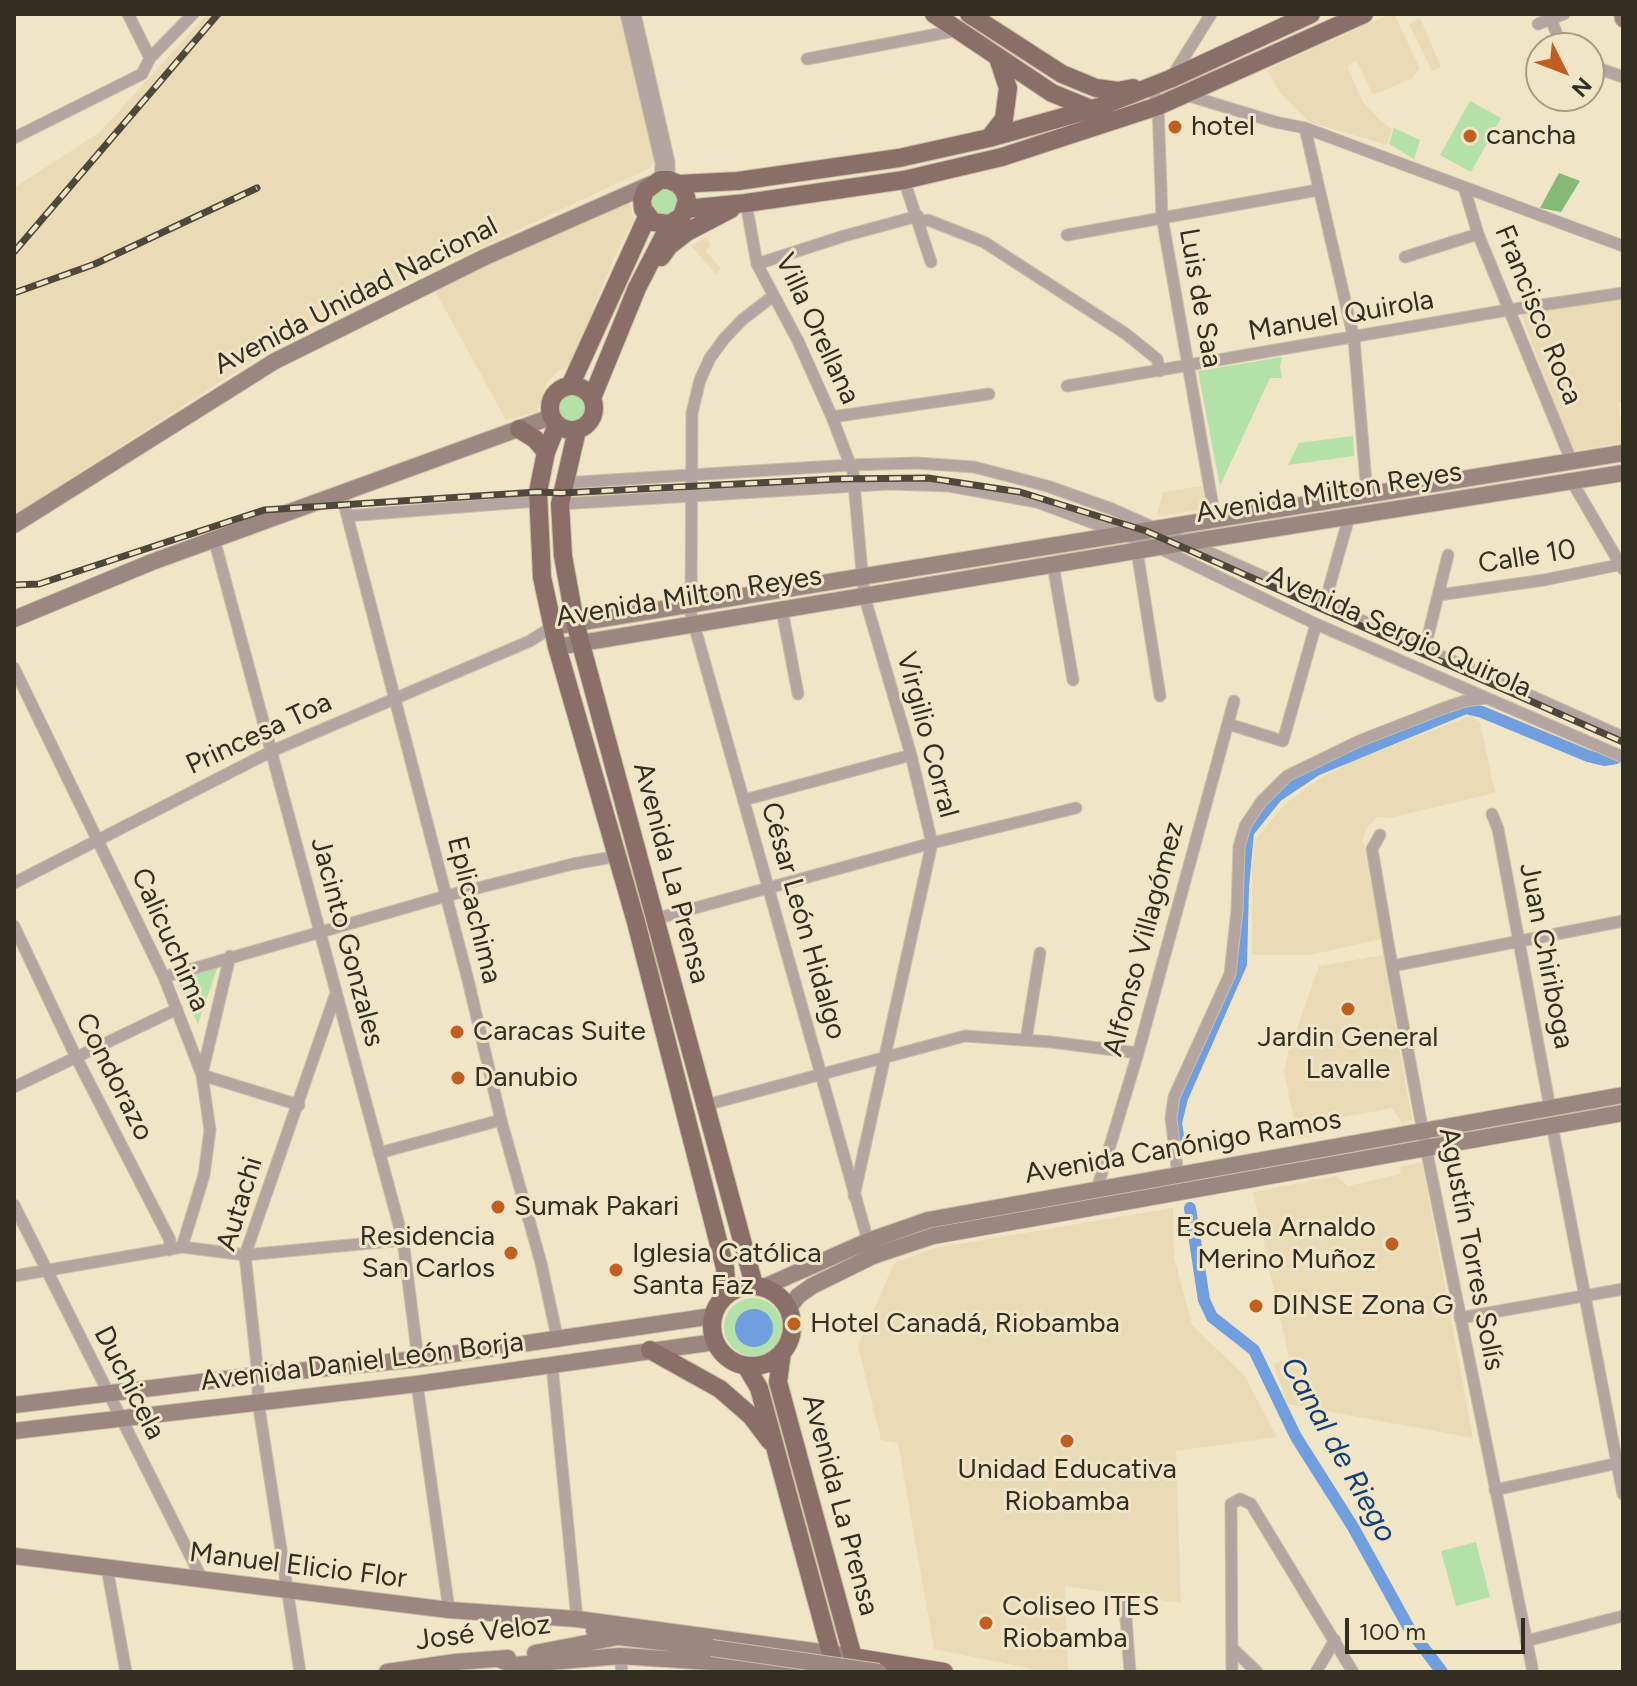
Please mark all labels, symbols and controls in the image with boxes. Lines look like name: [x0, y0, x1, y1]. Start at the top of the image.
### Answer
north arrow: [1525, 32, 1605, 112]
text: N: [1566, 72, 1597, 102]
place label: hotel: [1191, 110, 1255, 144]
marker: hotel: [1166, 118, 1184, 136]
place label: cancha: [1486, 119, 1576, 153]
marker: cancha: [1461, 127, 1479, 145]
street label: Avenida Unidad Nacional: [209, 210, 503, 382]
street label: Francisco Roca: [1487, 220, 1589, 410]
street label: Luis de Saa: [1171, 226, 1229, 370]
street label: Villa Orellana: [767, 248, 867, 410]
street label: Manuel Quirola: [1246, 283, 1436, 349]
street label: Avenida Milton Reyes: [1194, 455, 1464, 531]
street label: Calle 10: [1476, 533, 1578, 581]
street label: Avenida Sergio Quirola: [1262, 558, 1536, 706]
street label: Avenida Milton Reyes: [554, 559, 824, 635]
street label: Virgilio Corral: [889, 649, 965, 821]
street label: Princesa Toa: [181, 686, 337, 782]
street label: Avenida La Prensa: [625, 759, 717, 987]
street label: César León Hidalgo: [753, 799, 853, 1043]
street label: Alfonso Villagómez: [1097, 818, 1191, 1060]
street label: Eplicachima: [439, 833, 509, 987]
street label: Jacinto Gonzales: [303, 834, 391, 1050]
street label: Juan Chiriboga: [1512, 860, 1580, 1052]
street label: Calicuchima: [123, 863, 217, 1017]
marker: Jardin General Lavalle: [1339, 1000, 1357, 1018]
street label: Condorazo: [68, 1008, 160, 1146]
place label: Caracas Suite: [473, 1015, 646, 1049]
place label: Jardin General Lavalle: [1258, 1021, 1438, 1087]
marker: Caracas Suite: [448, 1023, 466, 1041]
place label: Danubio: [474, 1061, 578, 1095]
marker: Danubio: [449, 1069, 467, 1087]
street label: Avenida Canónigo Ramos: [1022, 1103, 1344, 1191]
street label: Agustín Torres Solís: [1431, 1125, 1511, 1373]
street label: Autachi: [210, 1153, 270, 1255]
place label: Sumak Pakari: [514, 1190, 679, 1224]
marker: Sumak Pakari: [489, 1198, 507, 1216]
place label: Escuela Arnaldo Merino Muñoz: [1176, 1211, 1376, 1277]
place label: Residencia San Carlos: [359, 1220, 495, 1286]
marker: Escuela Arnaldo Merino Muñoz: [1383, 1235, 1401, 1253]
place label: Iglesia Católica Santa Faz: [632, 1237, 822, 1303]
marker: Residencia San Carlos: [502, 1244, 520, 1262]
marker: Iglesia Católica Santa Faz: [607, 1261, 625, 1279]
place label: DINSE Zona G: [1272, 1289, 1453, 1323]
marker: DINSE Zona G: [1247, 1297, 1265, 1315]
place label: Hotel Canadá, Riobamba: [810, 1307, 1120, 1341]
marker: Hotel Canadá, Riobamba: [785, 1315, 803, 1333]
street label: Duchicela: [86, 1321, 172, 1445]
street label: Avenida Daniel León Borja: [199, 1326, 525, 1398]
water label: Canal de Riego: [1272, 1351, 1404, 1549]
street label: Avenida La Prensa: [794, 1391, 886, 1619]
marker: Unidad Educativa Riobamba: [1058, 1432, 1076, 1450]
place label: Unidad Educativa Riobamba: [957, 1453, 1177, 1519]
street label: Manuel Elicio Flor: [187, 1536, 409, 1596]
place label: Coliseo ITES Riobamba: [1002, 1590, 1159, 1656]
scale bar: [1349, 1602, 1529, 1652]
street label: José Veloz: [414, 1608, 552, 1658]
marker: Coliseo ITES Riobamba: [977, 1614, 995, 1632]
text: 100 m: [1359, 1617, 1426, 1646]

